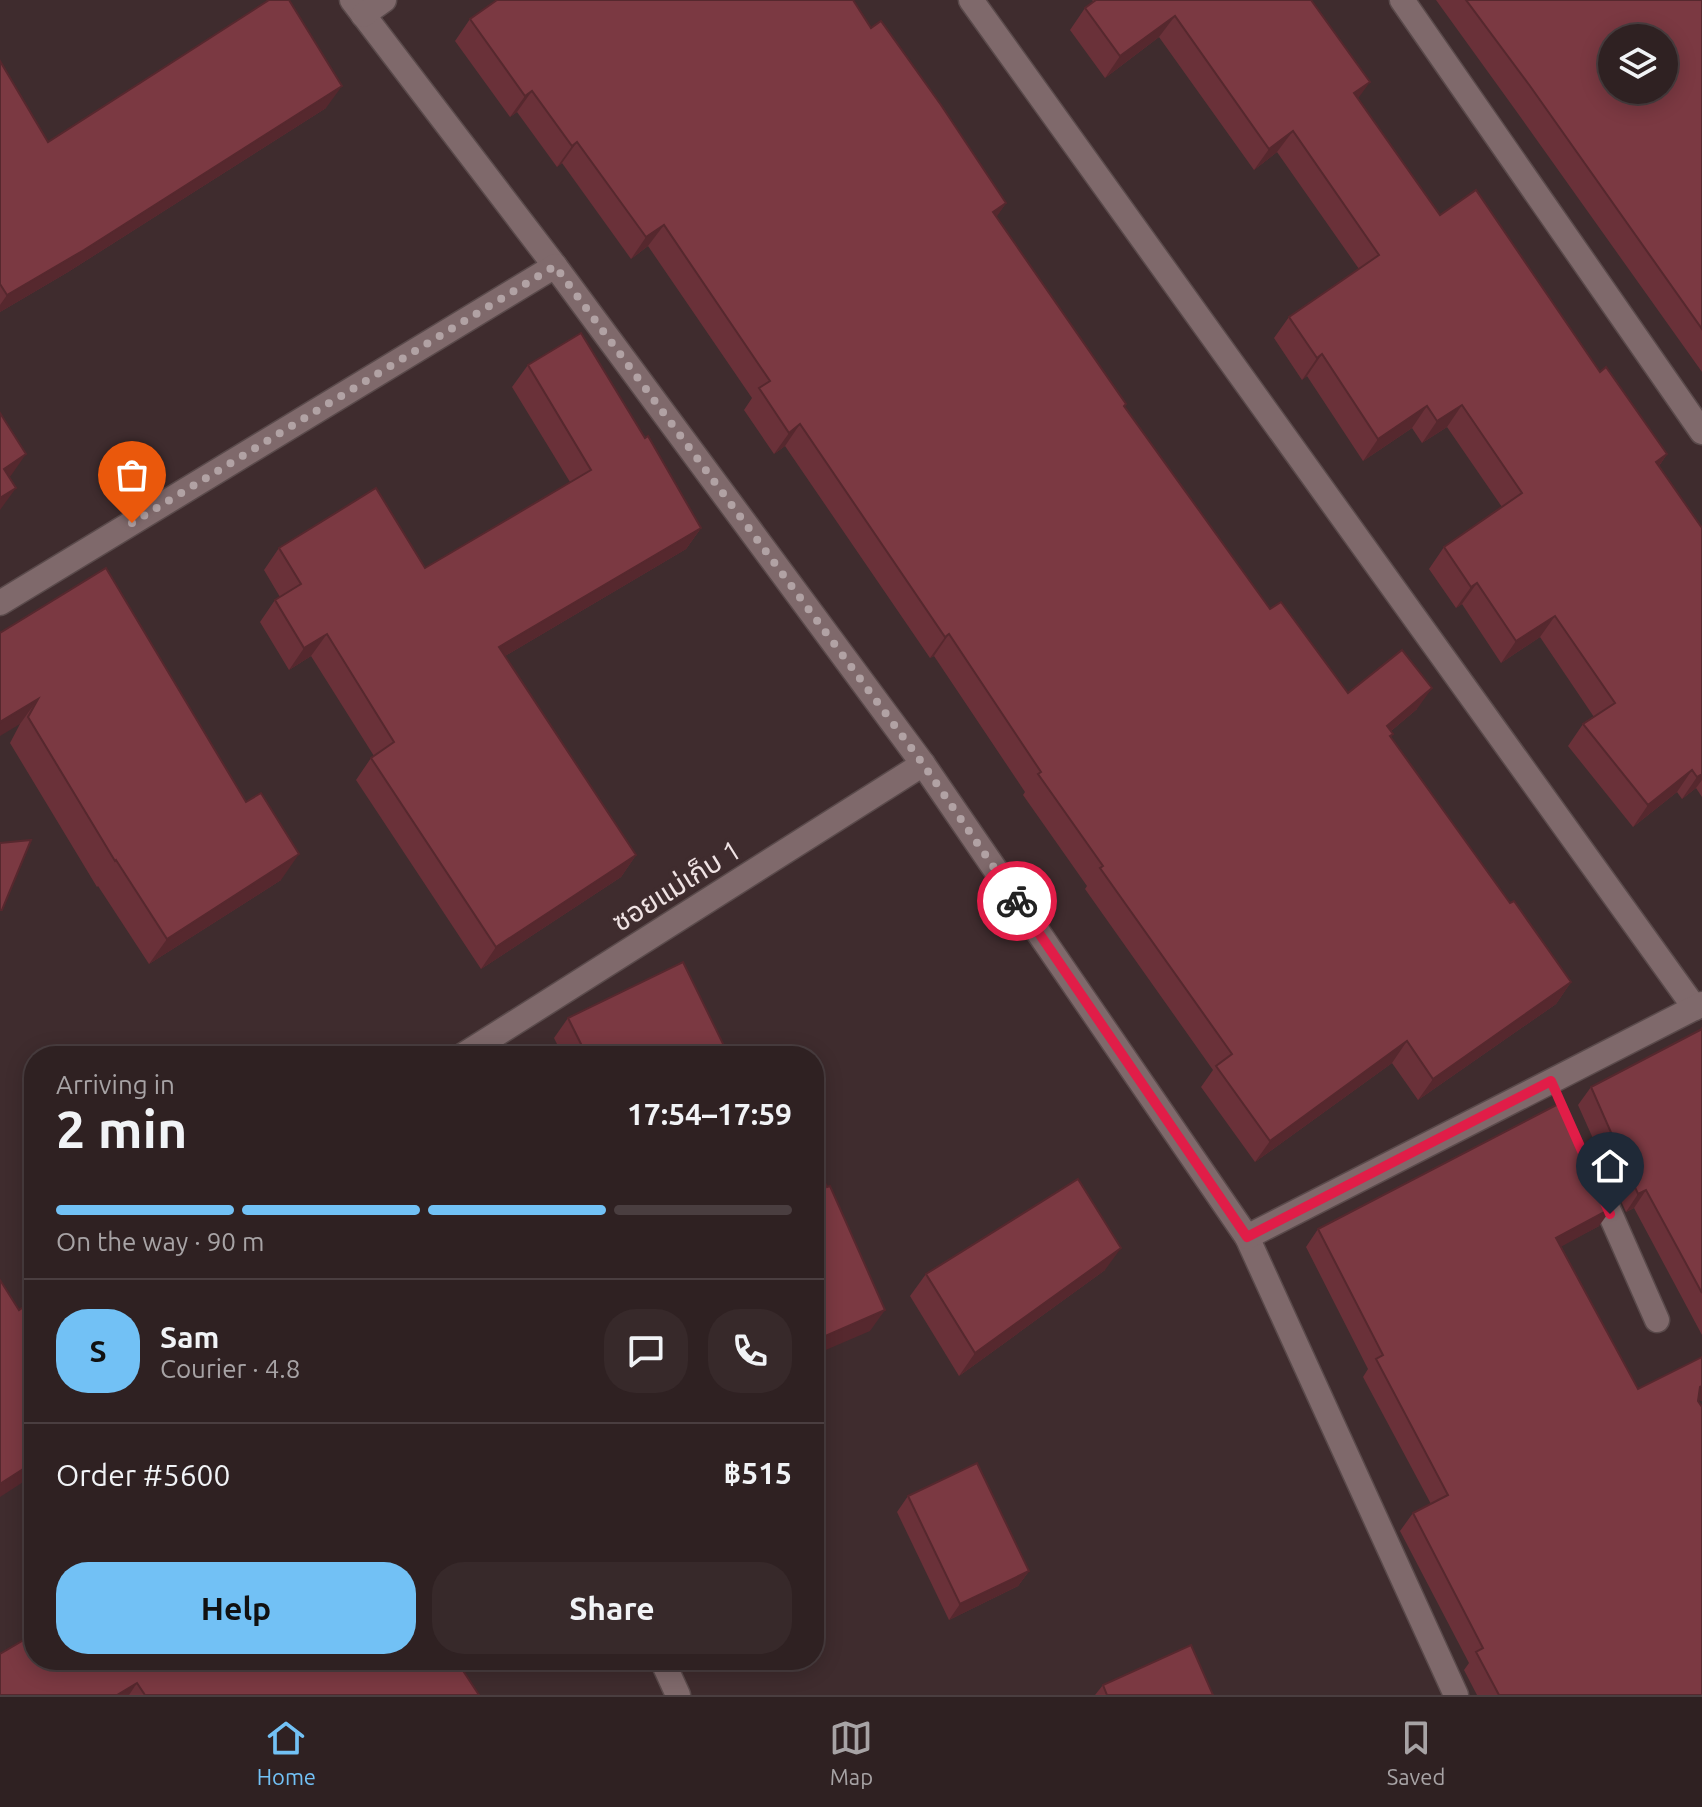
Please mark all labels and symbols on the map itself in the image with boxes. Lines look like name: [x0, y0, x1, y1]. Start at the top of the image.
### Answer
pin: [98, 441, 166, 523]
street label: ซอยแม่เก็บ 1: [606, 833, 746, 937]
courier: [977, 861, 1057, 941]
pin: [1576, 1132, 1644, 1214]

